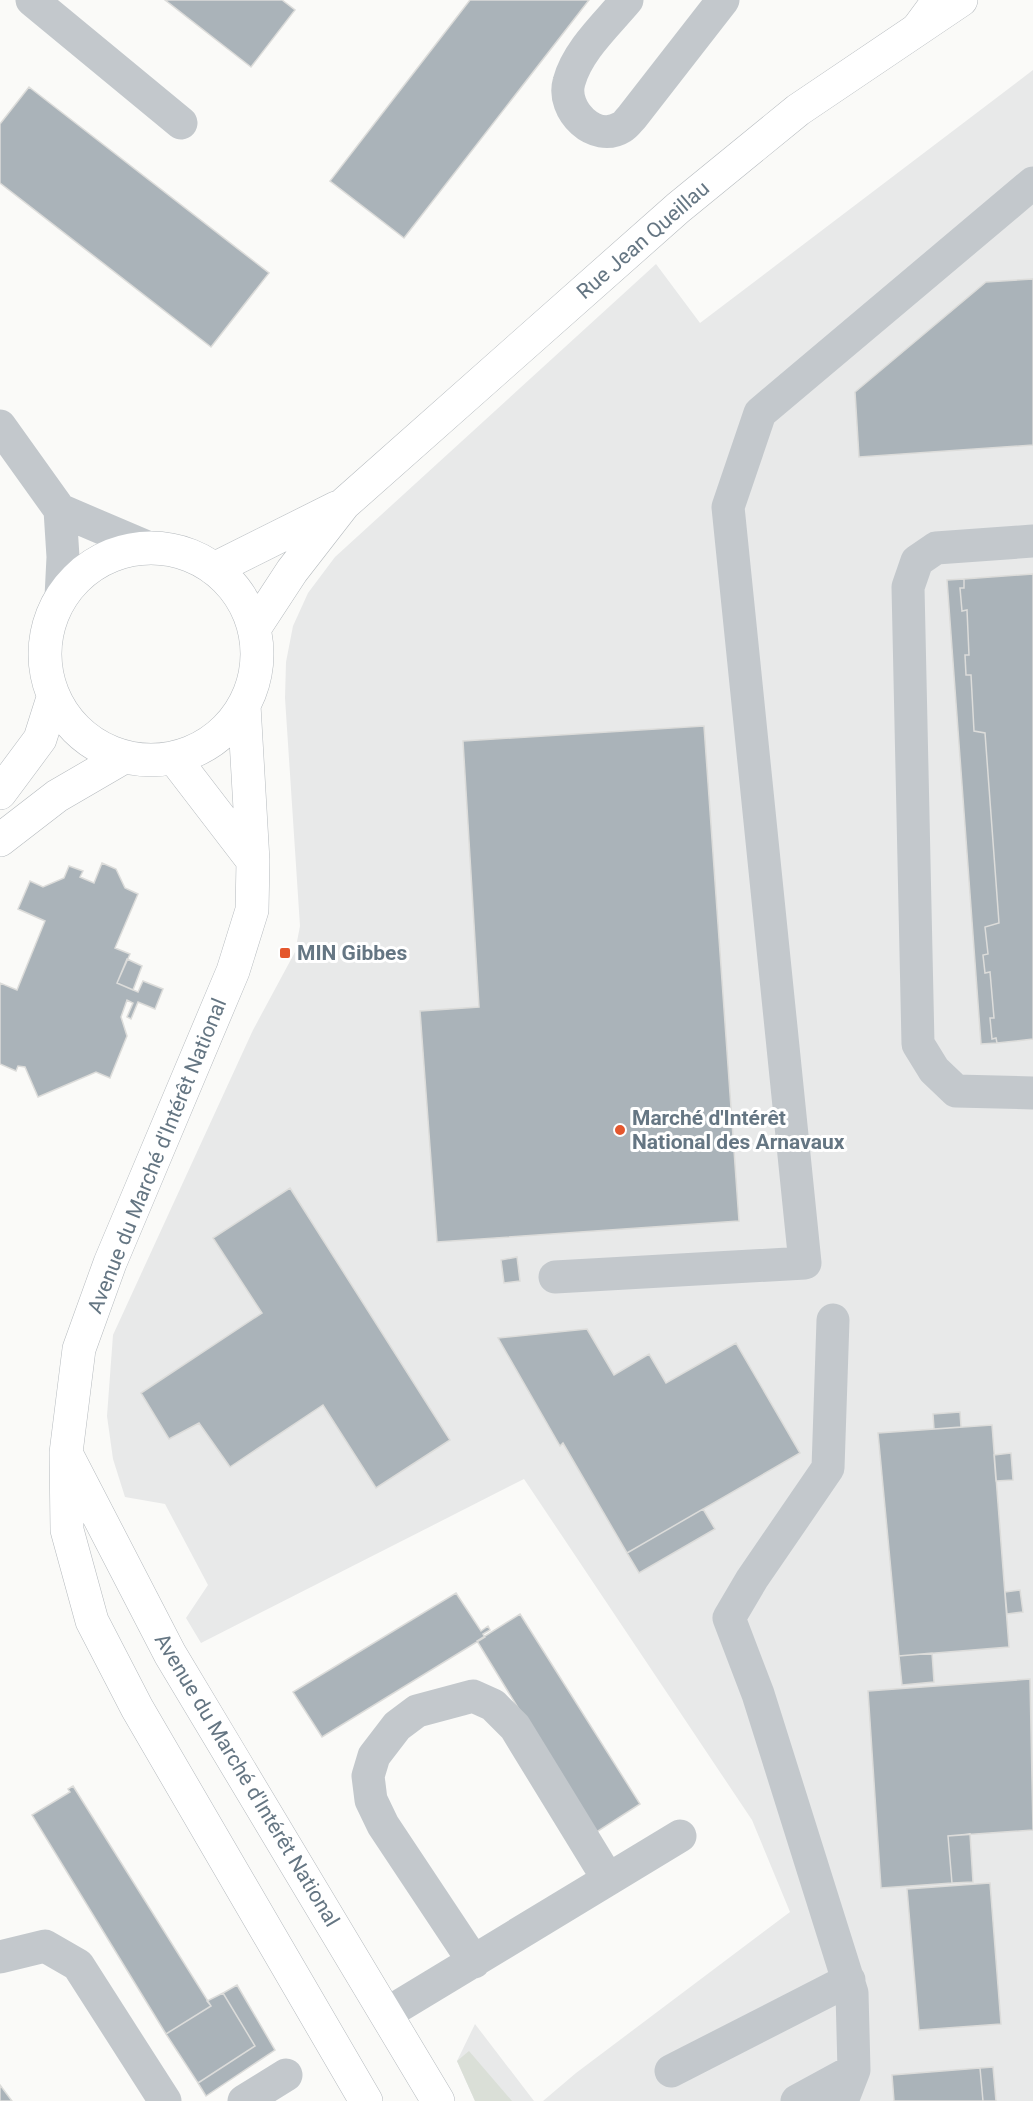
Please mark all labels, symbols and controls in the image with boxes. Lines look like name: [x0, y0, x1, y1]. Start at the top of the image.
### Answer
street label: Rue Jean Queillau: [572, 176, 714, 304]
place label: MIN Gibbes: [297, 941, 407, 965]
marker: MIN Gibbes: [278, 946, 292, 960]
street label: Avenue du Marché d'Intérêt National: [83, 995, 231, 1317]
place label: Marché d'Intérêt National des Arnavaux: [632, 1106, 845, 1154]
marker: Marché d'Intérêt National des Arnavaux: [613, 1123, 627, 1137]
street label: Avenue du Marché d'Intérêt National: [150, 1629, 344, 1931]

